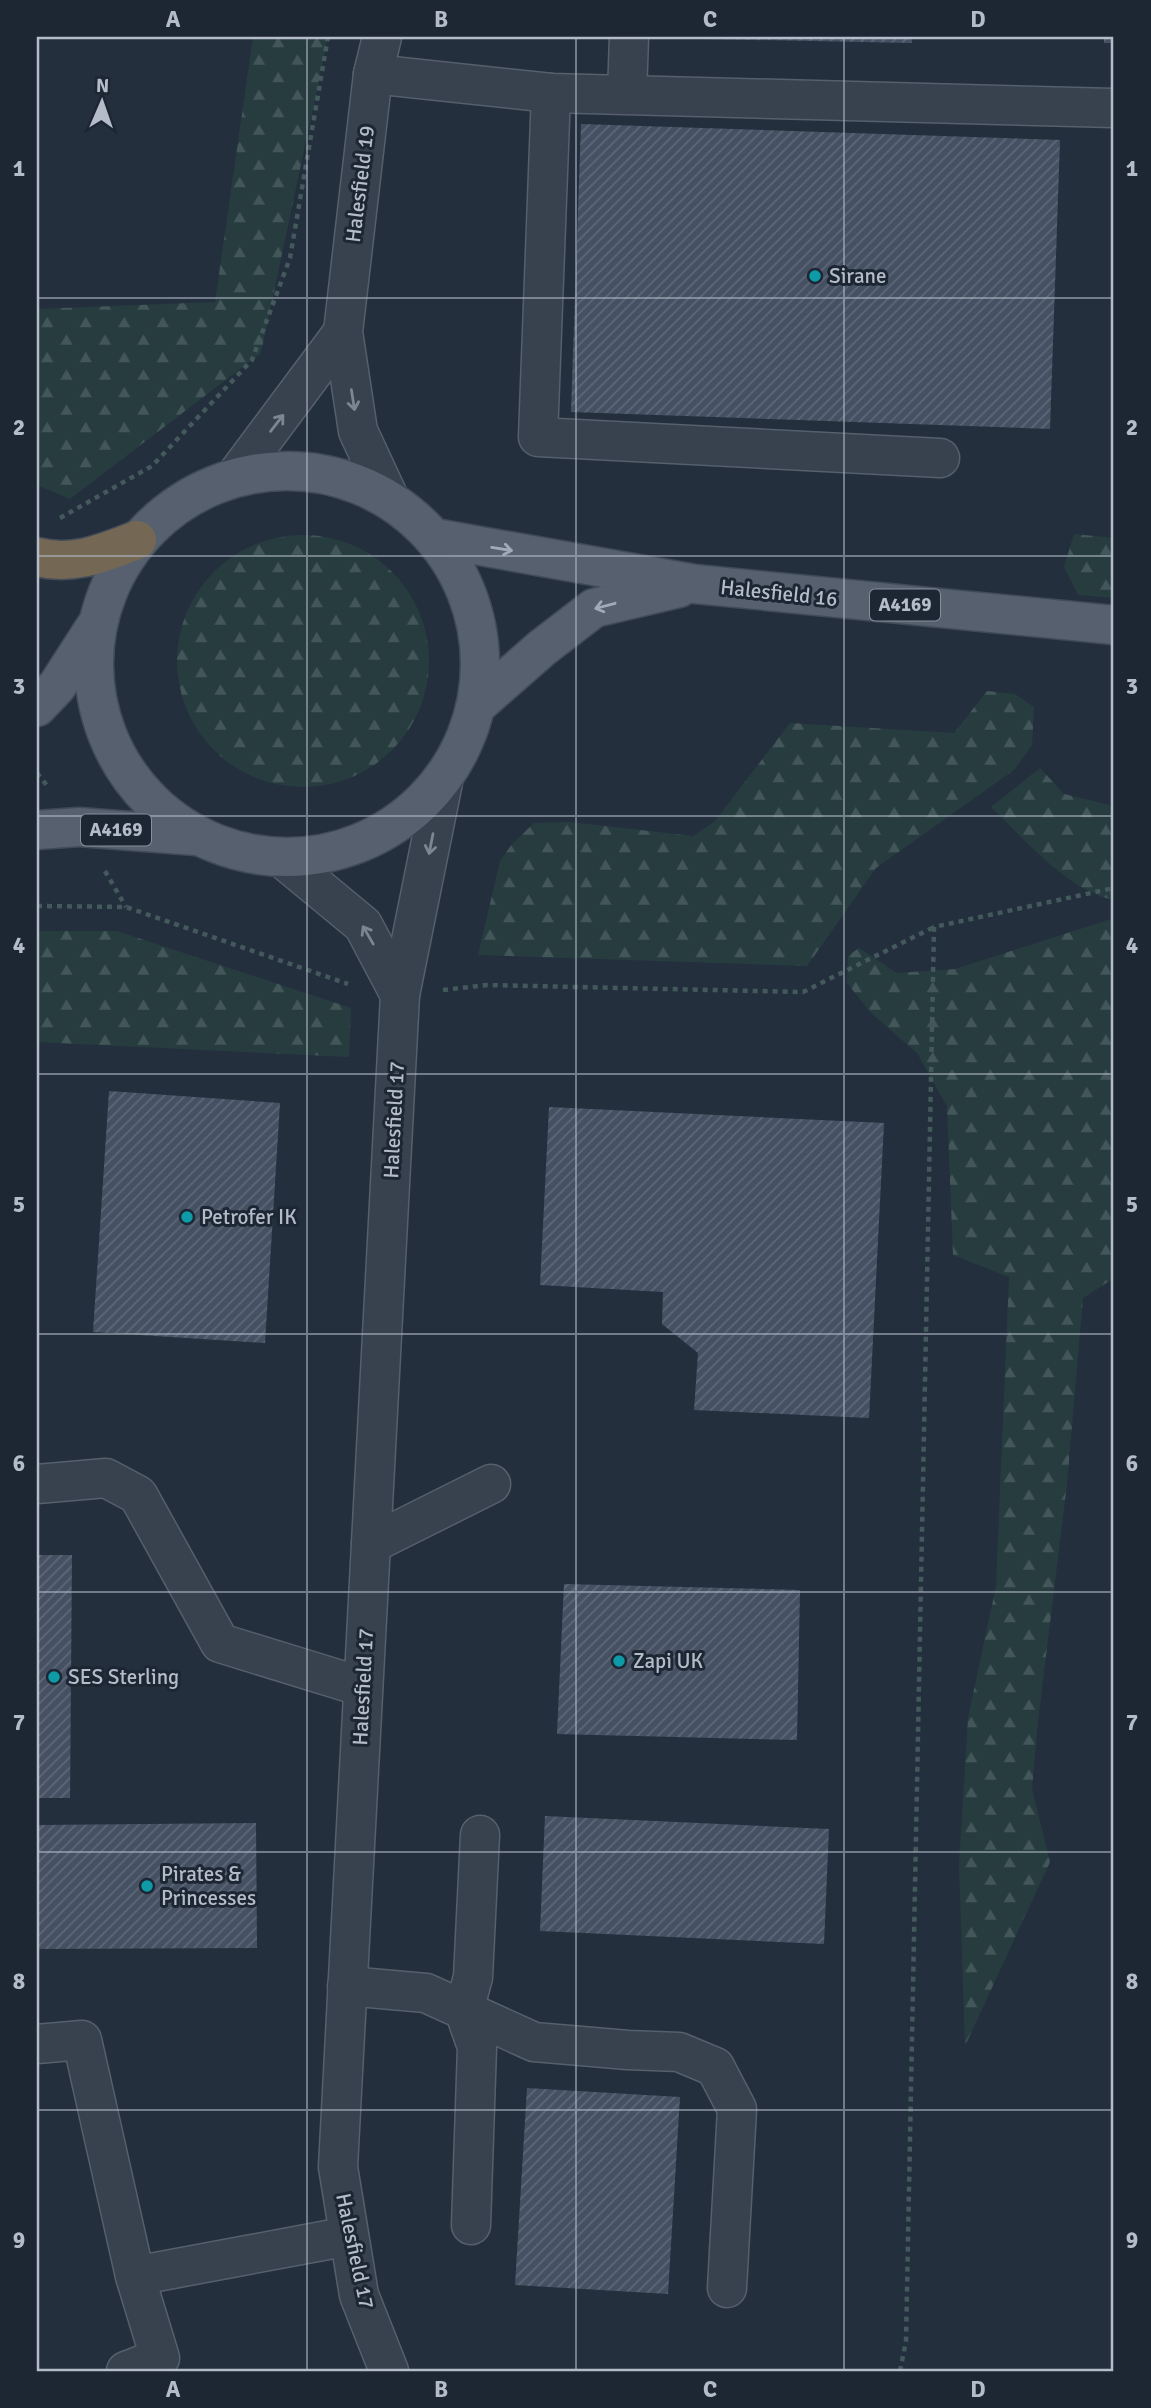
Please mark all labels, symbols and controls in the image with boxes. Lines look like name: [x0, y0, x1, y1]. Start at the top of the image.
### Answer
text: A: [166, 5, 181, 34]
text: B: [434, 5, 448, 34]
text: C: [703, 5, 717, 34]
text: D: [970, 5, 986, 34]
north arrow: [66, 66, 136, 136]
text: N: [96, 74, 110, 98]
street label: Halesfield 19: [340, 124, 380, 244]
text: 1: [13, 154, 25, 183]
text: 1: [1126, 154, 1138, 183]
place label: Sirane: [829, 263, 887, 289]
marker: Sirane: [807, 268, 823, 284]
one-way arrow: [347, 388, 360, 410]
text: 2: [13, 413, 25, 442]
text: 2: [1126, 413, 1138, 442]
one-way arrow: [269, 414, 284, 433]
one-way arrow: [490, 543, 513, 556]
street label: Halesfield 16: [719, 574, 839, 612]
road number: A4169: [870, 590, 940, 620]
one-way arrow: [594, 600, 617, 613]
text: 3: [13, 672, 25, 701]
text: 3: [1126, 672, 1138, 701]
road number: A4169: [81, 814, 151, 846]
one-way arrow: [423, 832, 437, 855]
one-way arrow: [361, 925, 374, 946]
text: 4: [13, 931, 25, 960]
text: 4: [1126, 931, 1138, 960]
street label: Halesfield 17: [378, 1061, 410, 1179]
text: 5: [13, 1190, 25, 1219]
text: 5: [1126, 1190, 1138, 1219]
place label: Petrofer IK: [201, 1204, 297, 1230]
marker: Petrofer IK: [179, 1209, 195, 1225]
text: 6: [13, 1449, 25, 1478]
text: 6: [1126, 1449, 1138, 1478]
street label: Halesfield 17: [347, 1628, 379, 1746]
place label: Zapi UK: [633, 1648, 704, 1674]
marker: Zapi UK: [611, 1653, 627, 1669]
place label: SES Sterling: [68, 1664, 179, 1690]
marker: SES Sterling: [46, 1669, 62, 1685]
text: 7: [13, 1708, 25, 1737]
text: 7: [1126, 1708, 1138, 1737]
place label: Pirates & Princesses: [161, 1861, 256, 1911]
marker: Pirates & Princesses: [139, 1878, 155, 1894]
text: 8: [13, 1967, 25, 1996]
text: 8: [1126, 1967, 1138, 1996]
street label: Halesfield 17: [330, 2191, 380, 2311]
text: 9: [13, 2226, 25, 2255]
text: 9: [1126, 2226, 1138, 2255]
text: A: [166, 2375, 181, 2404]
text: B: [434, 2375, 448, 2404]
text: C: [703, 2375, 717, 2404]
text: D: [970, 2375, 986, 2404]

